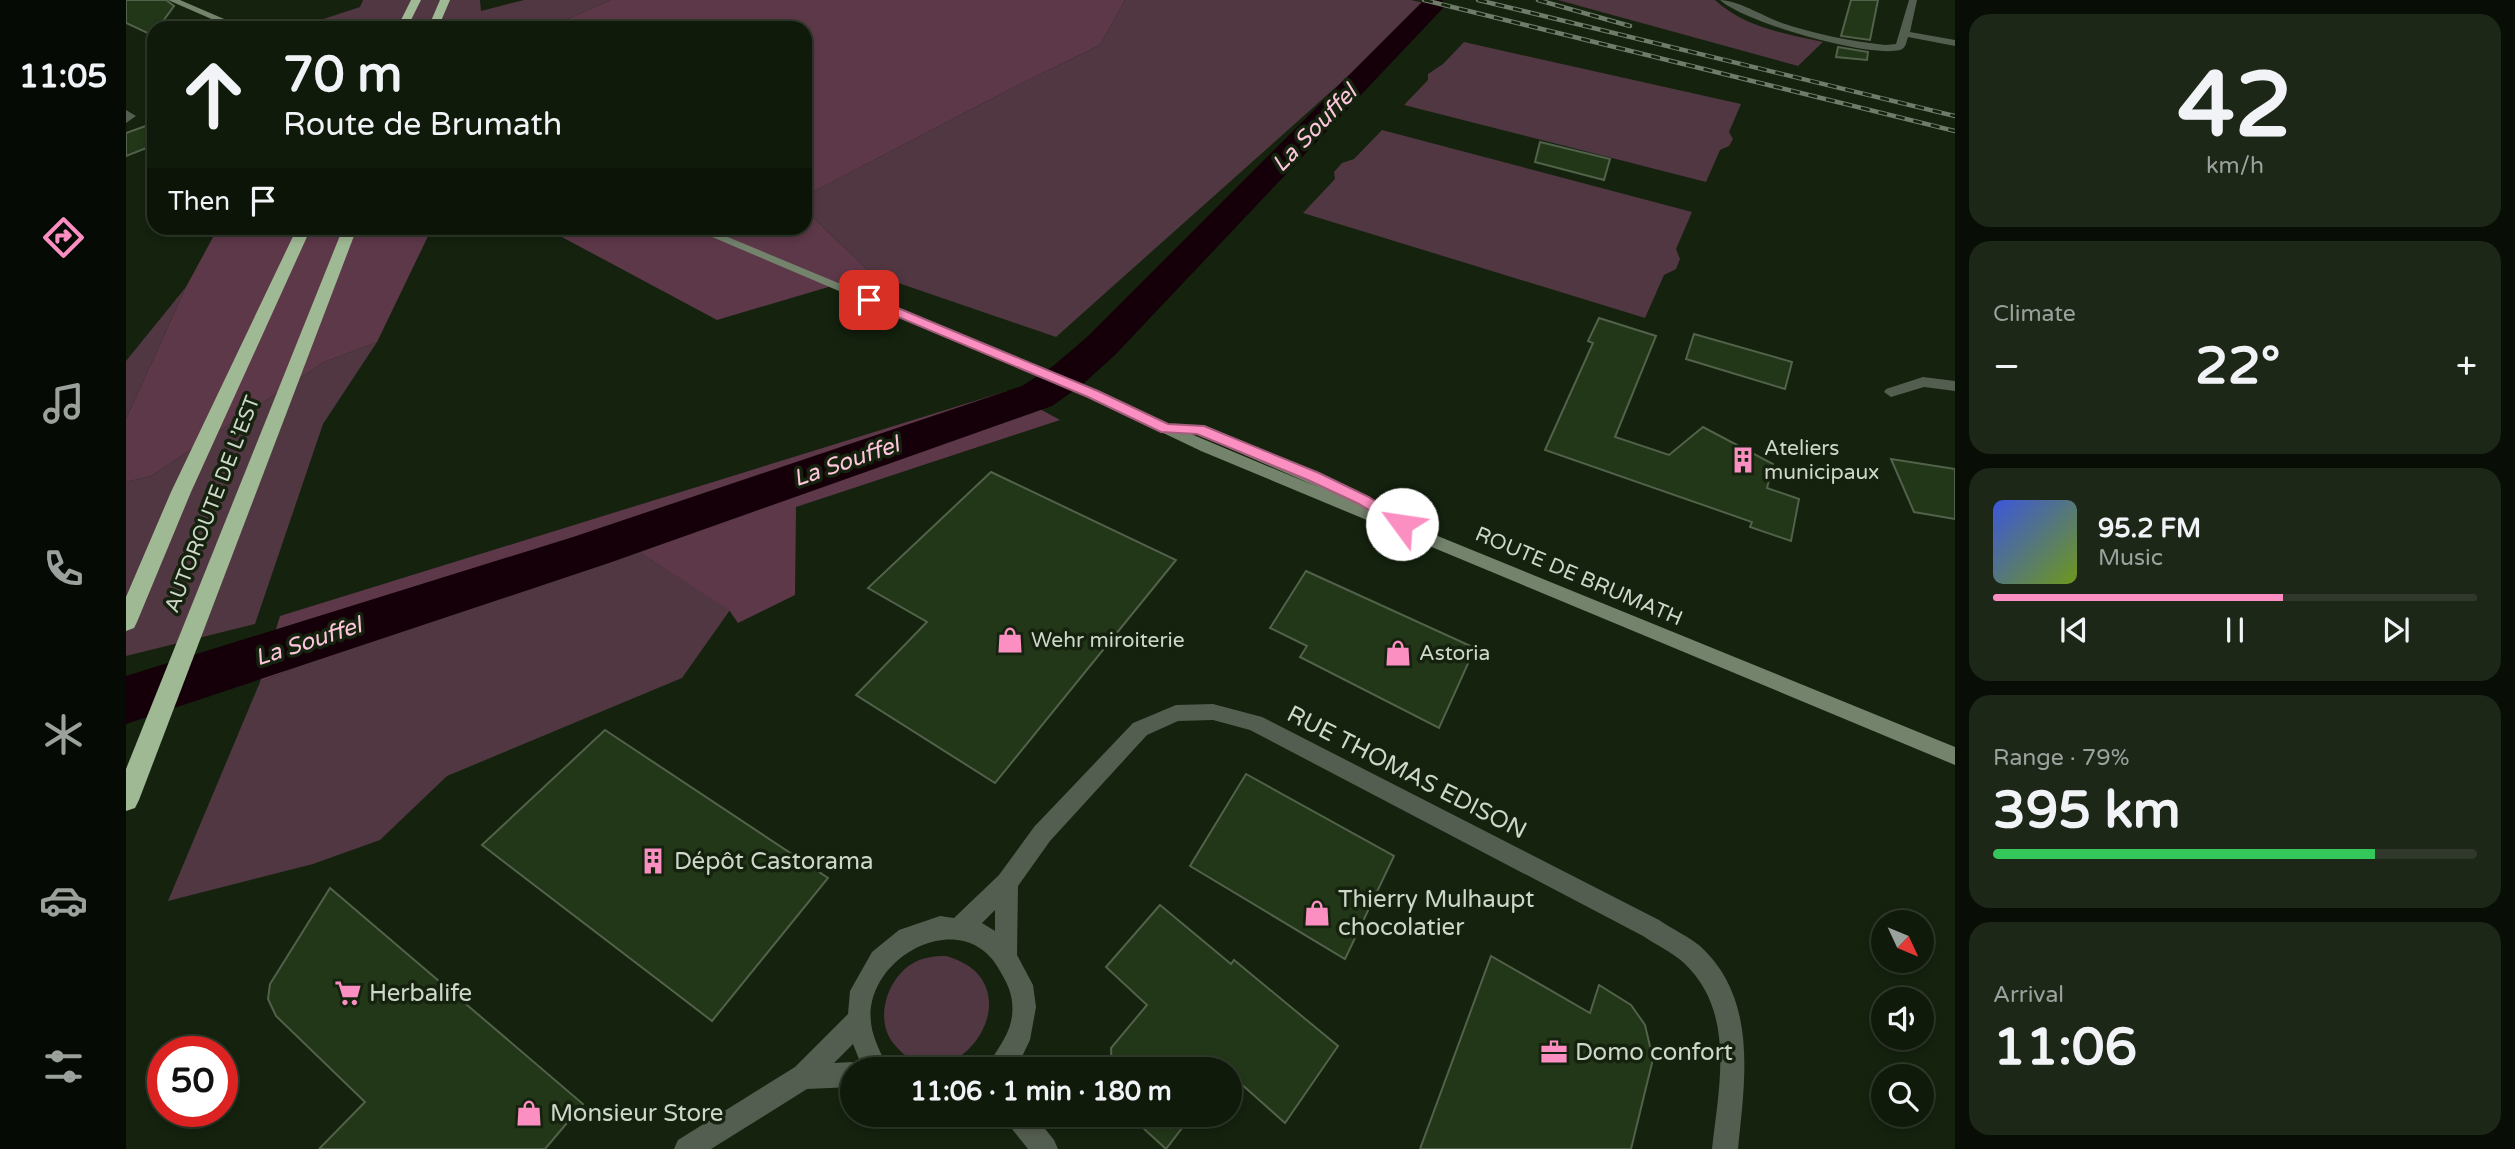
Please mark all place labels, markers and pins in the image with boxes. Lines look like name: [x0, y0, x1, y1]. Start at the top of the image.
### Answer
pin: [839, 270, 899, 330]
place label: Ateliers municipaux: [1764, 436, 1879, 485]
building icon: Ateliers municipaux: [1728, 445, 1758, 475]
shop icon: Wehr miroiterie: [995, 625, 1025, 655]
place label: Wehr miroiterie: [1031, 628, 1185, 653]
shop icon: Astoria: [1383, 638, 1413, 668]
place label: Astoria: [1419, 641, 1490, 666]
building icon: Dépôt Castorama: [638, 846, 668, 876]
place label: Dépôt Castorama: [674, 847, 874, 876]
place label: Thierry Mulhaupt chocolatier: [1338, 885, 1534, 942]
shop icon: Thierry Mulhaupt chocolatier: [1302, 898, 1332, 928]
supermarket icon: Herbalife: [333, 978, 363, 1008]
place label: Herbalife: [369, 979, 472, 1008]
office icon: Domo confort: [1539, 1037, 1569, 1067]
place label: Domo confort: [1575, 1038, 1733, 1067]
shop icon: Monsieur Store: [514, 1098, 544, 1128]
place label: Monsieur Store: [550, 1099, 723, 1128]

